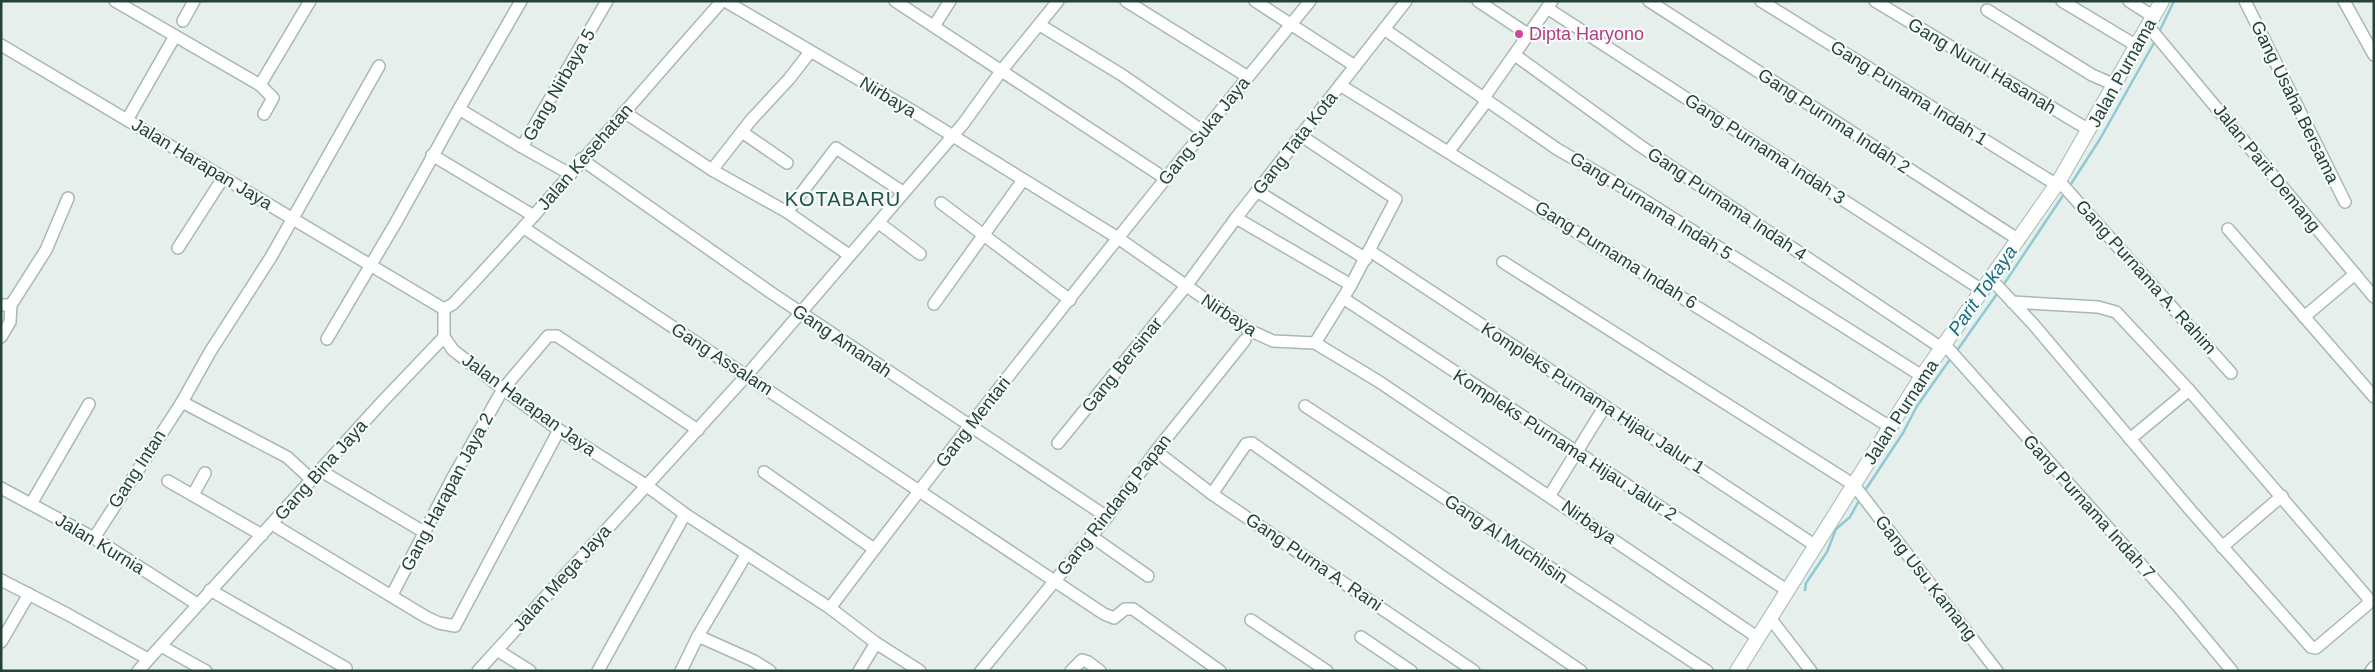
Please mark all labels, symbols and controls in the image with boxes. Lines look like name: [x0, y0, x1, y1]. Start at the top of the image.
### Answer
street label: Gang Nurul Hasanah: [1904, 14, 2060, 118]
street label: Jalan Purnama: [2084, 14, 2161, 131]
street label: Gang Usaha Bersama: [2247, 18, 2343, 187]
place label: Dipta Haryono: [1529, 24, 1644, 44]
street label: Gang Nirbaya 5: [519, 25, 599, 145]
marker: Dipta Haryono: [1513, 28, 1525, 40]
street label: Gang Punama Indah 1: [1827, 37, 1991, 149]
street label: Gang Purnma Indah 2: [1754, 64, 1914, 178]
street label: Nirbaya: [856, 72, 921, 122]
street label: Gang Suka Jaya: [1154, 72, 1254, 189]
street label: Gang Tata Kota: [1249, 87, 1342, 198]
street label: Gang Purnama Indah 3: [1681, 90, 1849, 208]
street label: Jalan Kesehatan: [533, 100, 637, 214]
street label: Jalan Parit Demang: [2209, 100, 2325, 236]
street label: Jalan Harapan Jaya: [128, 114, 277, 214]
street label: Gang Purnama Indah 4: [1644, 143, 1810, 265]
street label: Gang Purnama Indah 5: [1566, 148, 1736, 264]
district label: KOTABARU: [785, 188, 901, 210]
street label: Gang Purnama A. Rahim: [2072, 196, 2220, 358]
street label: Gang Purnama Indah 6: [1531, 197, 1701, 313]
water label: Parit Tokaya: [1944, 241, 2021, 339]
street label: Nirbaya: [1198, 290, 1261, 341]
street label: Gang Amanah: [789, 301, 895, 381]
street label: Gang Bersinar: [1078, 314, 1166, 416]
street label: Kompleks Purnama Hijau Jalur 1: [1478, 318, 1708, 478]
street label: Gang Assalam: [667, 319, 777, 399]
street label: Jalan Harapan Jaya: [458, 350, 600, 461]
street label: Jalan Purnama: [1860, 355, 1943, 468]
street label: Kompleks Purnama Hijau Jalur 2: [1450, 365, 1680, 525]
street label: Gang Mentari: [932, 373, 1014, 471]
street label: Gang Harapan Jaya 2: [397, 410, 497, 574]
street label: Gang Bina Jaya: [271, 415, 372, 524]
street label: Gang Intan: [104, 426, 170, 512]
street label: Gang Rindang Papan: [1053, 431, 1175, 579]
street label: Gang Purnama Indah 7: [2019, 431, 2159, 583]
street label: Gang Al Muchlisin: [1441, 490, 1571, 588]
street label: Nirbaya: [1558, 496, 1621, 549]
street label: Gang Purna A. Rani: [1242, 509, 1386, 615]
street label: Jalan Kurnia: [52, 510, 149, 579]
street label: Gang Usu Kamang: [1871, 512, 1981, 644]
street label: Jalan Mega Jaya: [509, 520, 616, 635]

